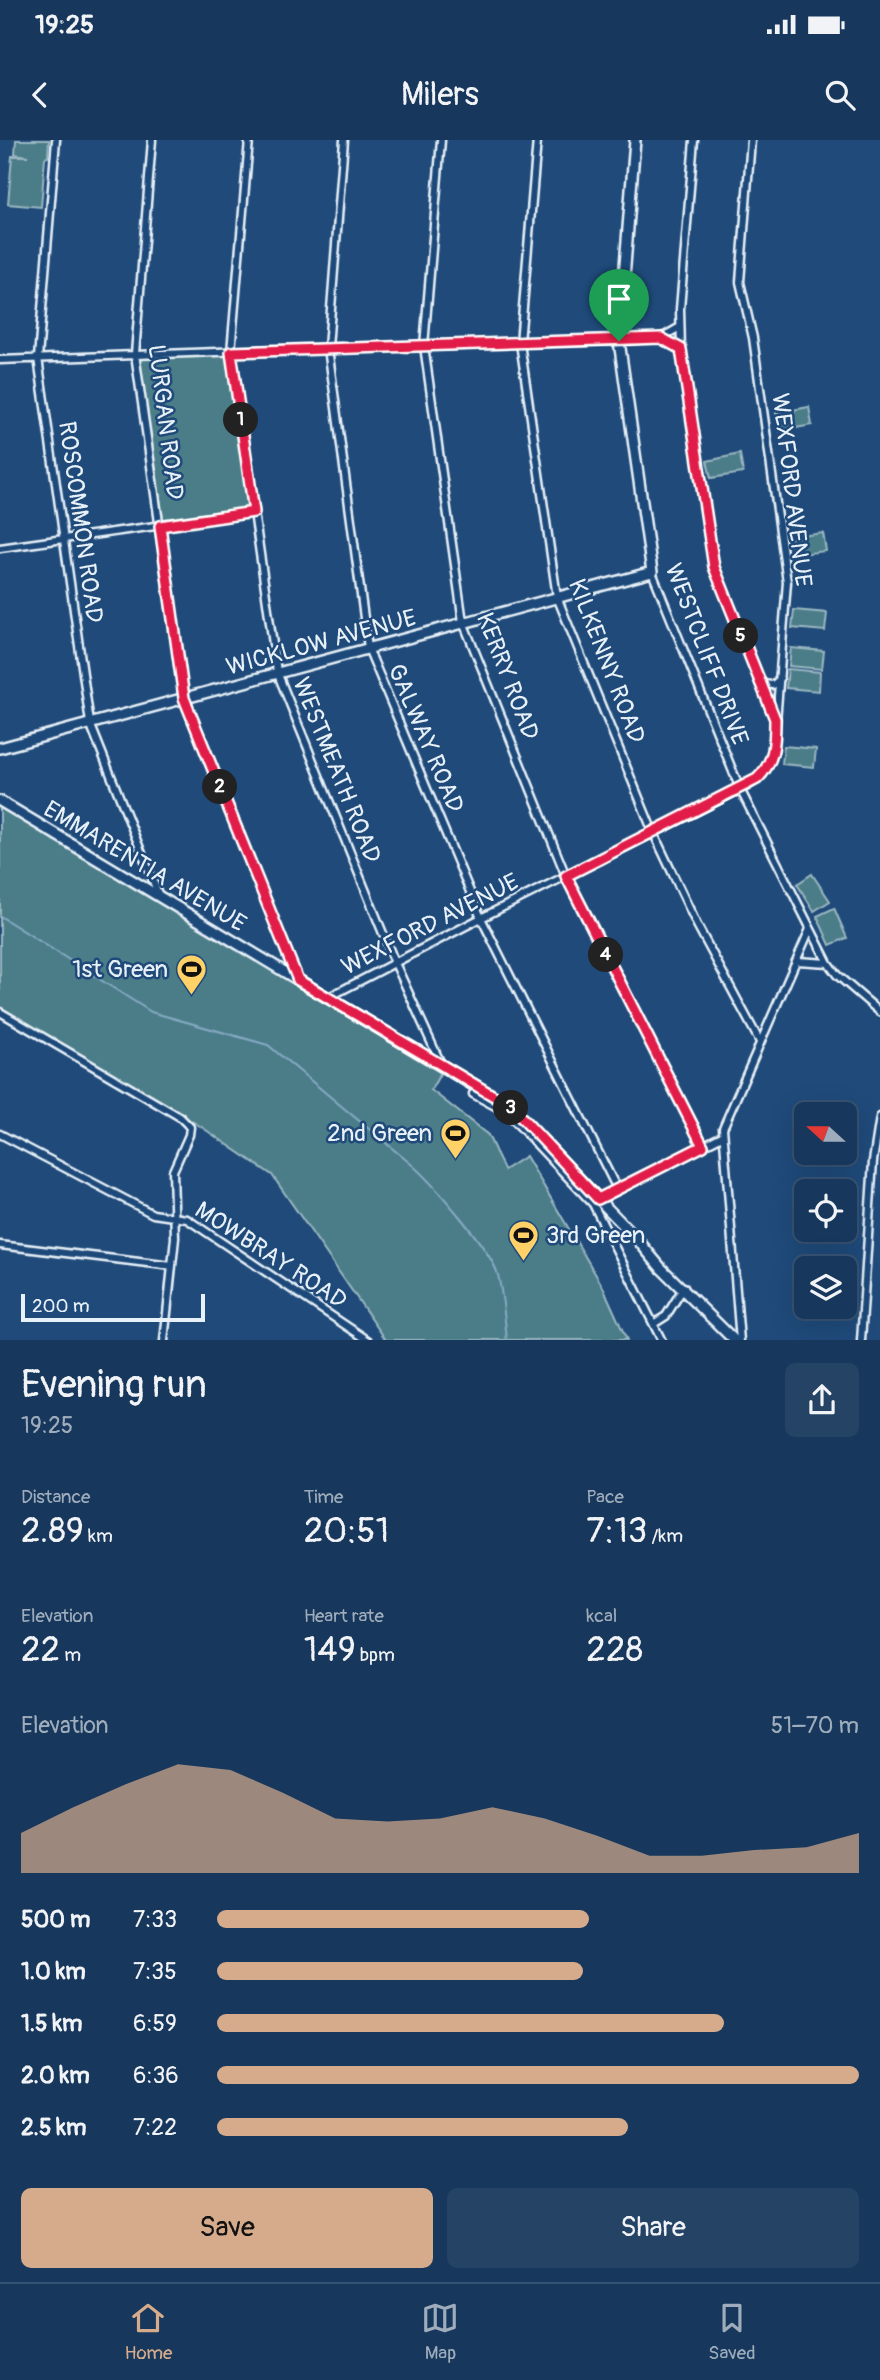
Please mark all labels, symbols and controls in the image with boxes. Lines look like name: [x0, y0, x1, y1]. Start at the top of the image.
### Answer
text: 19:25: [35, 9, 94, 41]
text: Milers: [401, 75, 479, 115]
icon: back: [21, 76, 59, 114]
icon: search: [821, 76, 859, 114]
pin: [589, 269, 649, 341]
icon: arrive: [600, 280, 638, 318]
street label: LURGAN ROAD: [142, 343, 189, 501]
street label: WEXFORD AVENUE: [765, 392, 818, 589]
pin: 1: [224, 402, 258, 438]
text: 1: [237, 407, 244, 431]
street label: ROSCOMMON ROAD: [52, 419, 109, 625]
street label: WESTCLIFF DRIVE: [659, 559, 754, 749]
street label: KILKENNY ROAD: [562, 575, 651, 747]
street label: WICKLOW AVENUE: [223, 603, 419, 682]
street label: KERRY ROAD: [470, 609, 545, 744]
pin: 5: [724, 618, 758, 654]
text: 5: [735, 623, 746, 647]
street label: GALWAY ROAD: [381, 660, 470, 817]
street label: WESTMEATH ROAD: [286, 673, 387, 867]
pin: 2: [202, 770, 238, 804]
text: 2: [214, 774, 225, 798]
street label: EMMARENTIA AVENUE: [38, 795, 251, 938]
street label: WEXFORD AVENUE: [337, 867, 524, 982]
pin: 4: [588, 938, 624, 972]
text: 4: [600, 942, 611, 966]
sports icon: 1st Green: [174, 952, 208, 996]
place label: 1st Green: [72, 955, 168, 984]
pin: 3: [494, 1090, 528, 1126]
text: 3: [505, 1095, 516, 1119]
north arrow: [794, 1102, 858, 1166]
map controls: [794, 1102, 857, 1319]
sports icon: 2nd Green: [438, 1116, 472, 1160]
place label: 2nd Green: [327, 1119, 432, 1148]
button: locate: [794, 1179, 857, 1242]
street label: MOWBRAY ROAD: [189, 1196, 352, 1315]
sports icon: 3rd Green: [506, 1218, 540, 1262]
place label: 3rd Green: [546, 1221, 645, 1250]
button: layers: [794, 1256, 857, 1319]
scale bar: [21, 1292, 205, 1323]
text: 200 m: [32, 1294, 90, 1318]
text: Evening run: [21, 1361, 207, 1409]
button: share: [785, 1363, 859, 1437]
text: 19:25: [21, 1411, 73, 1440]
text: Distance: [21, 1485, 90, 1509]
text: Time: [304, 1485, 343, 1509]
text: Pace: [586, 1485, 624, 1509]
text: 2.89: [21, 1509, 84, 1553]
text: 20:51: [304, 1509, 389, 1553]
text: 7:13: [586, 1509, 647, 1553]
text: km: [84, 1524, 113, 1548]
text: /km: [647, 1524, 683, 1548]
text: Elevation: [21, 1604, 93, 1628]
text: Heart rate: [304, 1604, 384, 1628]
text: kcal: [586, 1604, 617, 1628]
text: 22: [21, 1628, 60, 1672]
text: 149: [304, 1628, 356, 1672]
text: 228: [586, 1628, 643, 1672]
text: m: [60, 1643, 81, 1667]
text: bpm: [356, 1643, 395, 1667]
text: Elevation: [21, 1711, 109, 1740]
text: 51–70 m: [771, 1711, 859, 1740]
text: 500 m: [21, 1905, 90, 1934]
text: 7:33: [133, 1905, 177, 1934]
text: 1.0 km: [21, 1957, 86, 1986]
text: 7:35: [133, 1957, 177, 1986]
text: 1.5 km: [21, 2009, 83, 2038]
text: 6:59: [133, 2009, 177, 2038]
text: 2.0 km: [21, 2061, 90, 2090]
text: 6:36: [133, 2061, 179, 2090]
text: 2.5 km: [21, 2113, 86, 2142]
text: 7:22: [133, 2113, 177, 2142]
button: Save: [21, 2188, 433, 2268]
button: Share: [447, 2188, 859, 2268]
tab: Home: [124, 2299, 172, 2365]
tab: Map: [421, 2299, 459, 2365]
tab: Saved: [708, 2299, 756, 2365]

